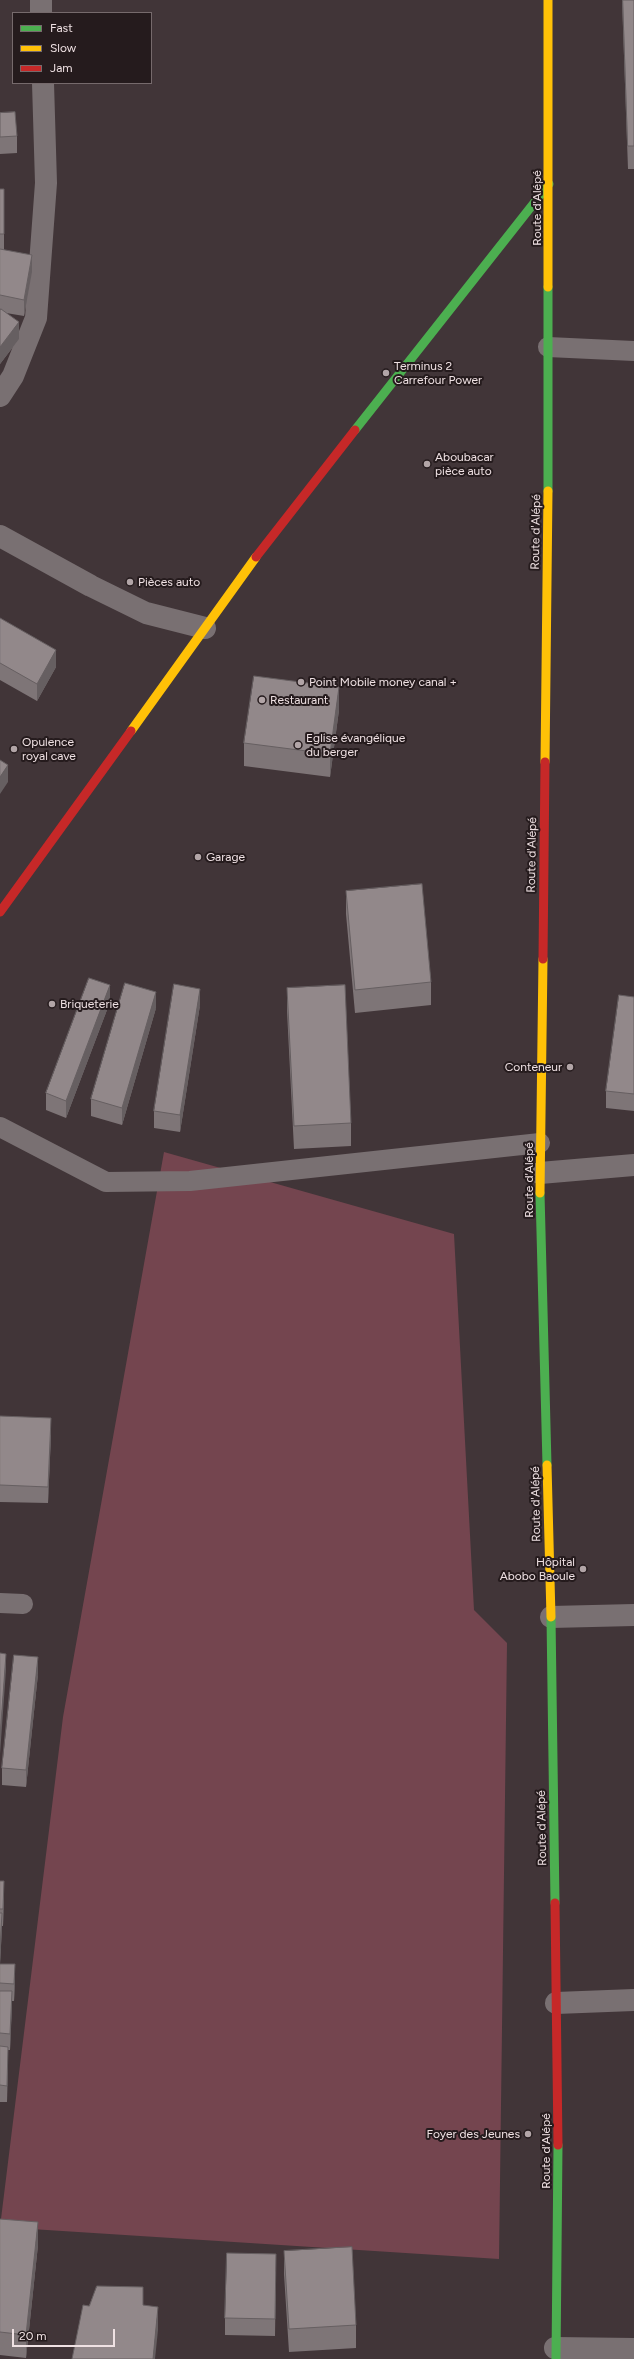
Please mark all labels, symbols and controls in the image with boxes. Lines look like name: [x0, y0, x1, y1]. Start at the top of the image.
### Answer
legend: [12, 12, 152, 84]
text: Fast: [50, 21, 73, 35]
text: Slow: [50, 41, 76, 55]
text: Jam: [50, 61, 73, 75]
street label: Route d'Alépé: [530, 170, 544, 246]
place label: Terminus 2 Carrefour Power: [394, 359, 482, 387]
marker: Terminus 2 Carrefour Power: [381, 368, 391, 378]
place label: Aboubacar pièce auto: [435, 450, 494, 478]
marker: Aboubacar pièce auto: [422, 459, 432, 469]
street label: Route d'Alépé: [528, 494, 544, 570]
place label: Pièces auto: [138, 575, 200, 589]
marker: Pièces auto: [125, 577, 135, 587]
place label: Point Mobile money canal +: [309, 675, 457, 689]
marker: Point Mobile money canal +: [296, 677, 306, 687]
place label: Restaurant: [270, 693, 328, 707]
marker: Restaurant: [257, 695, 267, 705]
place label: Eglise évangélique du berger: [306, 731, 405, 759]
place label: Opulence royal cave: [22, 735, 76, 763]
marker: Eglise évangélique du berger: [293, 740, 303, 750]
marker: Opulence royal cave: [9, 744, 19, 754]
street label: Route d'Alépé: [524, 817, 540, 893]
place label: Garage: [206, 850, 245, 864]
marker: Garage: [193, 852, 203, 862]
place label: Briqueterie: [60, 997, 119, 1011]
marker: Briqueterie: [47, 999, 57, 1009]
place label: Conteneur: [505, 1060, 562, 1074]
marker: Conteneur: [565, 1062, 575, 1072]
street label: Route d'Alépé: [522, 1142, 536, 1218]
street label: Route d'Alépé: [528, 1466, 544, 1542]
place label: Hôpital Abobo Baoule: [500, 1555, 575, 1583]
marker: Hôpital Abobo Baoule: [578, 1564, 588, 1574]
street label: Route d'Alépé: [534, 1790, 550, 1866]
street label: Route d'Alépé: [539, 2113, 553, 2189]
place label: Foyer des Jeunes: [427, 2127, 520, 2141]
marker: Foyer des Jeunes: [523, 2129, 533, 2139]
scale bar: [14, 2321, 117, 2347]
text: 20 m: [19, 2329, 47, 2343]

